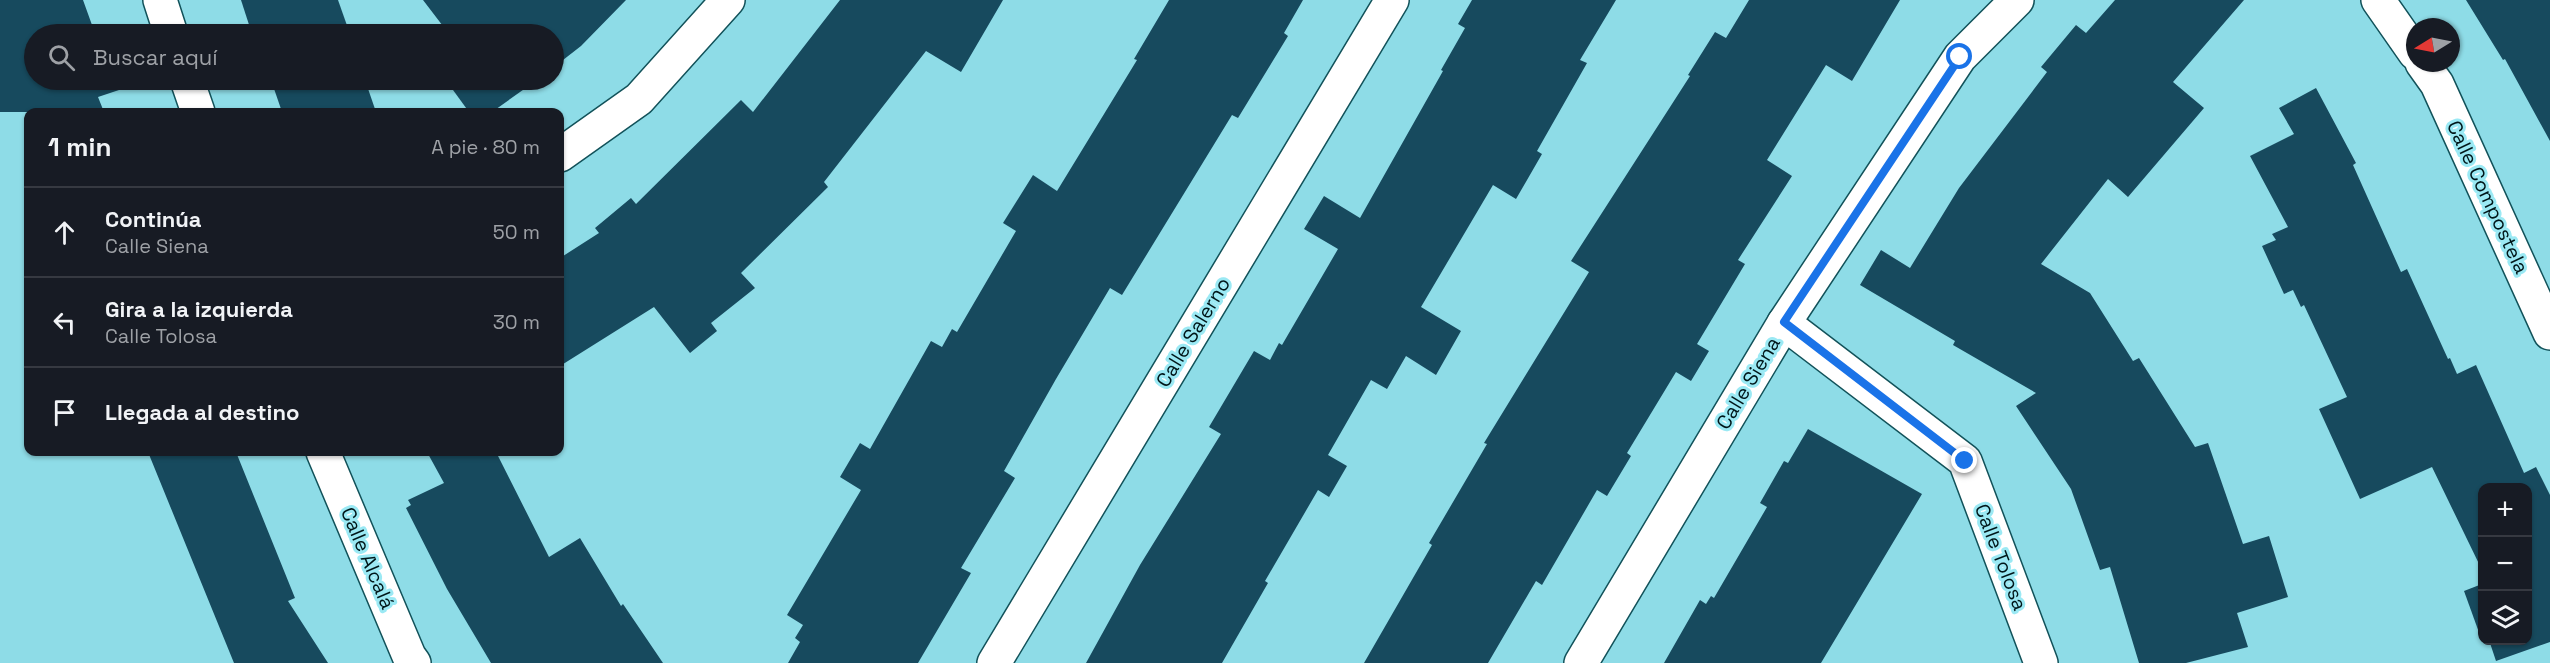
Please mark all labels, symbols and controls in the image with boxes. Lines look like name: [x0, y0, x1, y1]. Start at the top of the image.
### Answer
north arrow: [2406, 18, 2460, 72]
search box: [24, 24, 564, 90]
icon: search: [45, 41, 78, 74]
text: Buscar aquí: [93, 43, 218, 71]
route start: [1946, 43, 1972, 69]
street label: Calle Compostela: [2441, 116, 2535, 278]
text: 1 min: [48, 130, 112, 164]
text: A pie · 80 m: [431, 134, 540, 160]
text: Continúa: [105, 205, 201, 233]
icon: ahead: [48, 216, 81, 249]
text: 50 m: [493, 219, 540, 245]
text: Calle Siena: [105, 233, 209, 259]
street label: Calle Salerno: [1150, 272, 1236, 392]
text: Gira a la izquierda: [105, 295, 293, 323]
icon: left: [48, 306, 81, 339]
text: 30 m: [493, 309, 540, 335]
text: Calle Tolosa: [105, 323, 217, 349]
street label: Calle Siena: [1710, 332, 1786, 434]
icon: arrive: [48, 396, 81, 429]
text: Llegada al destino: [105, 398, 299, 426]
route end: [1951, 447, 1977, 473]
map controls: [2478, 483, 2532, 645]
button: +: [2478, 483, 2532, 537]
street label: Calle Tolosa: [1969, 500, 2033, 614]
street label: Calle Alcalá: [335, 503, 401, 613]
button: −: [2478, 537, 2532, 591]
button: layers: [2478, 591, 2532, 645]

